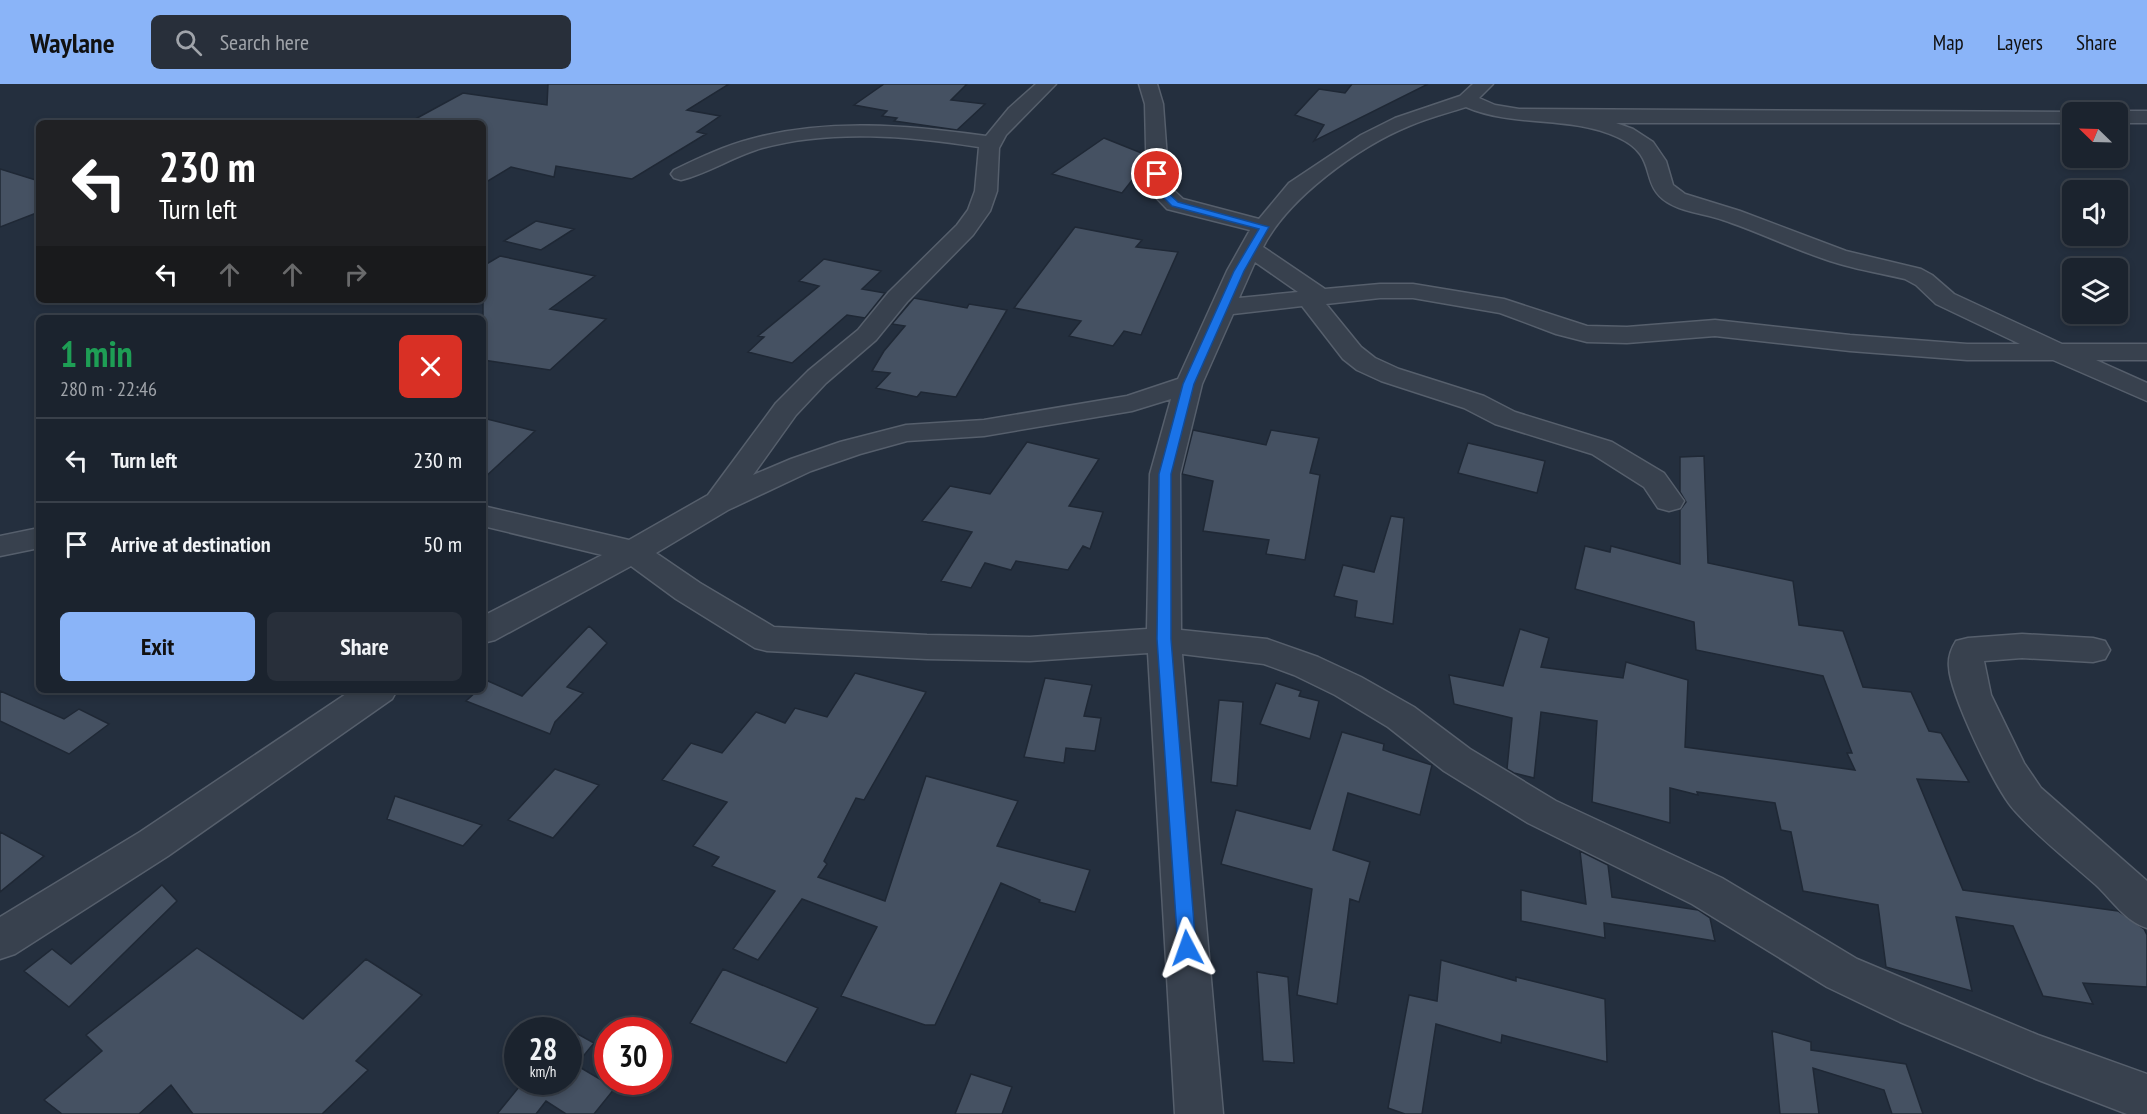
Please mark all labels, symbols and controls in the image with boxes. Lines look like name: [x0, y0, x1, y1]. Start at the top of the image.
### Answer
search box: [151, 15, 571, 69]
text: Waylane: [30, 24, 115, 61]
icon: search: [172, 26, 205, 59]
text: Search here: [220, 28, 309, 56]
text: Map: [1933, 29, 1964, 56]
text: Layers: [1997, 29, 2043, 56]
text: Share: [2076, 29, 2117, 56]
north arrow: [2062, 102, 2128, 168]
map controls: [2062, 102, 2128, 324]
text: 230 m: [159, 139, 256, 194]
icon: left: [60, 144, 138, 222]
pin: [1131, 148, 1182, 199]
icon: arrive: [1140, 157, 1173, 190]
button: sound: [2062, 180, 2128, 246]
text: Turn left: [159, 192, 237, 226]
icon: left: [150, 258, 183, 291]
icon: ahead: [213, 258, 246, 291]
icon: ahead: [276, 258, 309, 291]
icon: right: [339, 258, 372, 291]
button: layers: [2062, 258, 2128, 324]
text: 1 min: [60, 330, 133, 377]
button: close: [399, 335, 462, 398]
text: 280 m · 22:46: [60, 376, 157, 402]
icon: left: [60, 444, 93, 477]
text: Turn left: [111, 446, 177, 474]
text: 230 m: [413, 446, 462, 474]
icon: arrive: [60, 528, 93, 561]
text: Arrive at destination: [111, 530, 271, 558]
text: 50 m: [423, 530, 462, 558]
button: Exit: [60, 612, 255, 681]
button: Share: [267, 612, 462, 681]
position arrow: [1155, 916, 1219, 980]
speed limit sign: 30: [594, 1017, 672, 1095]
text: 28: [529, 1029, 557, 1068]
text: km/h: [530, 1062, 556, 1081]

